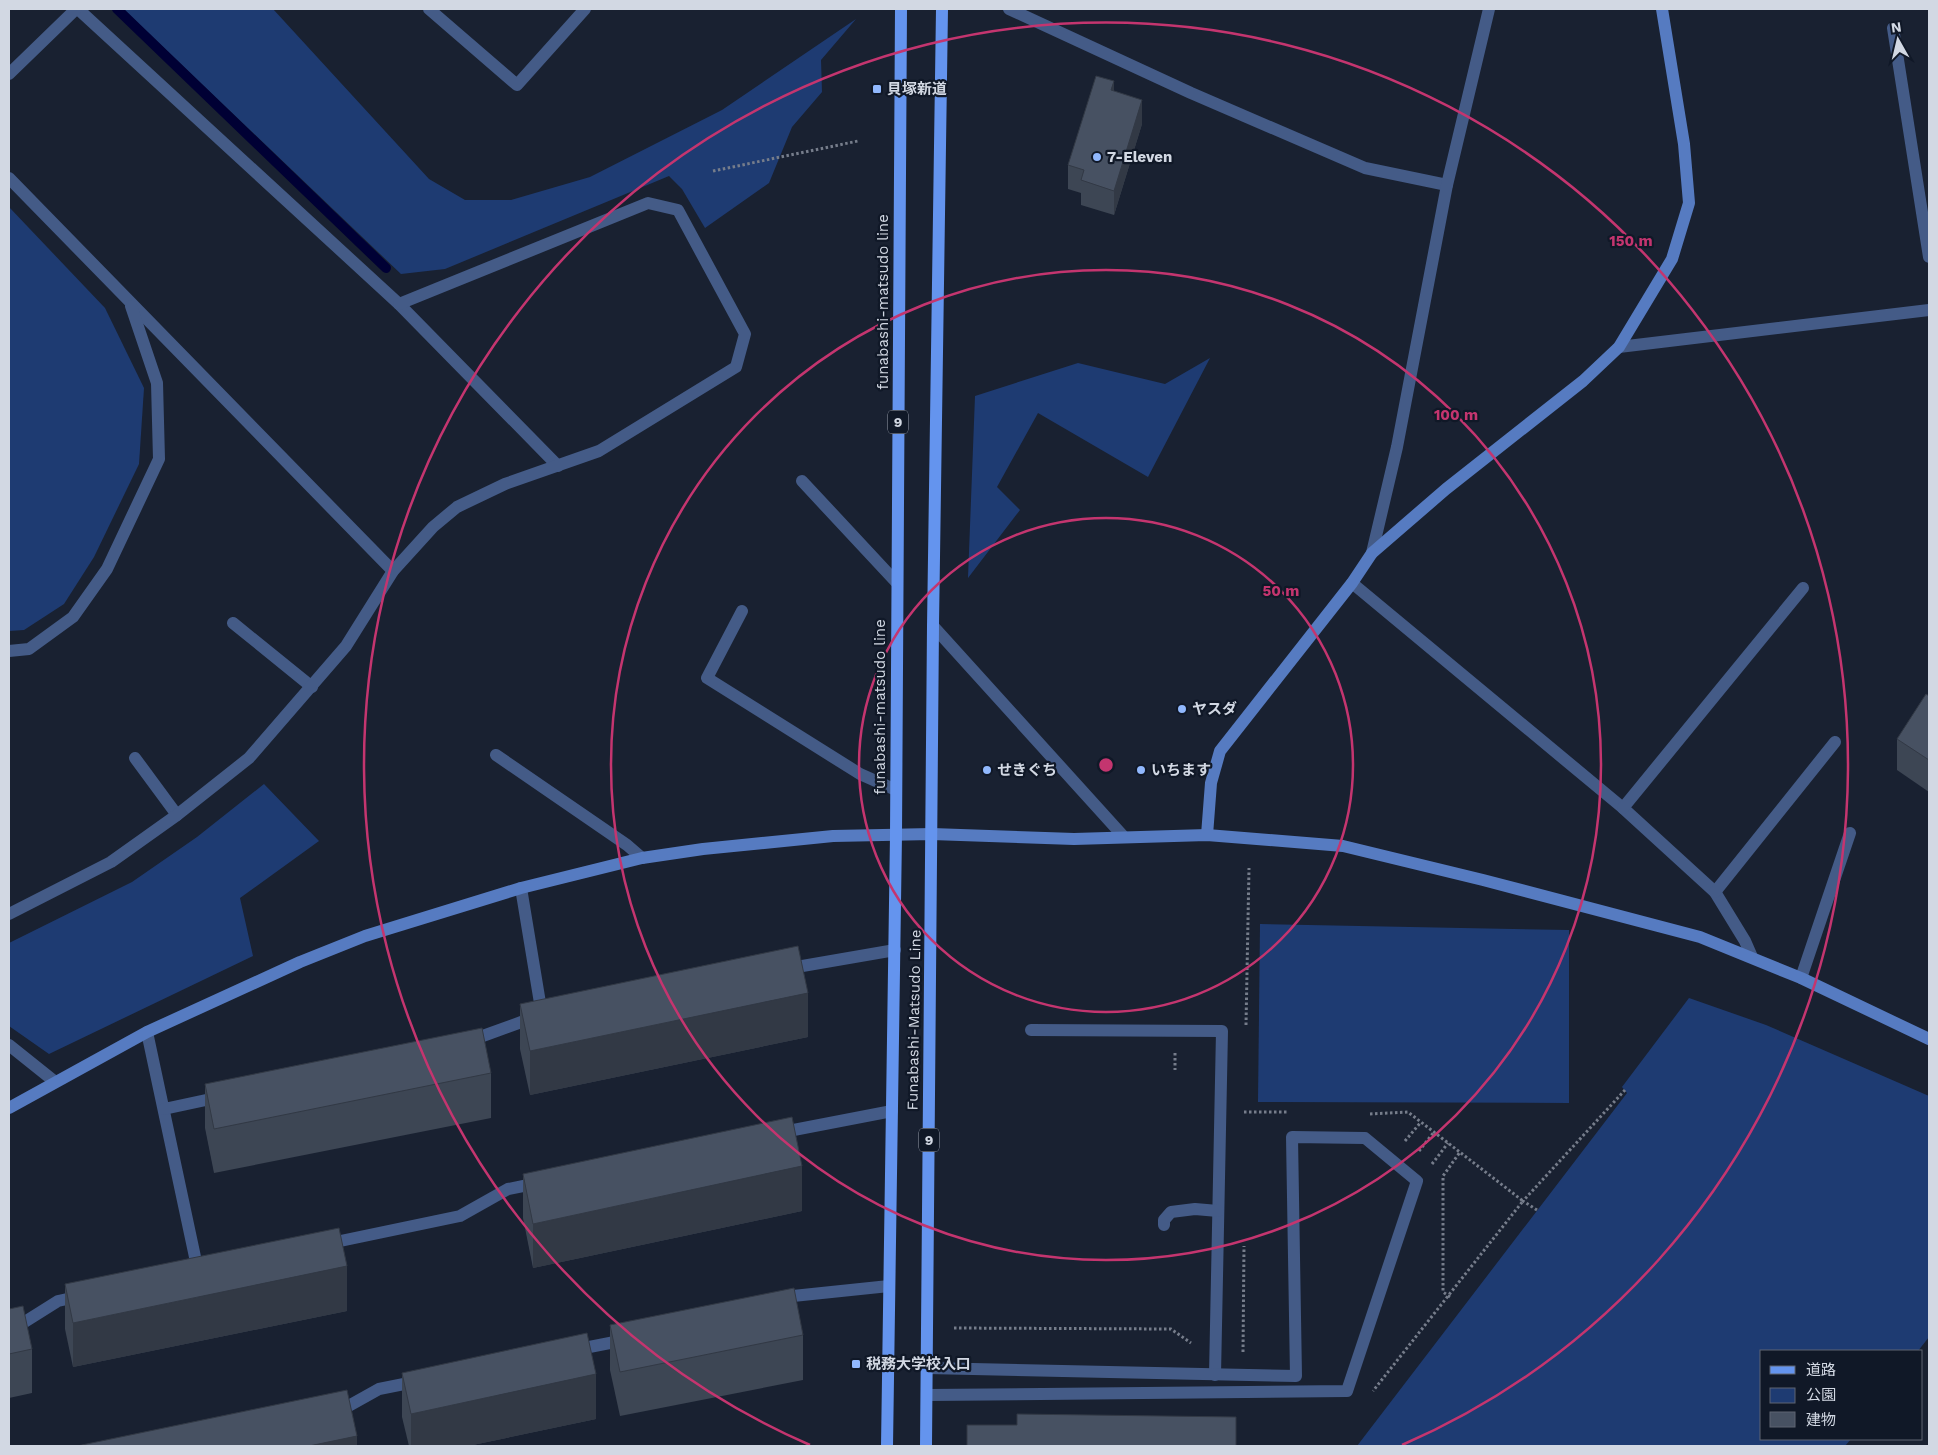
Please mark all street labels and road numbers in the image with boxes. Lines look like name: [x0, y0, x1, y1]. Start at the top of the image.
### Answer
street label: funabashi-matsudo line: [874, 214, 892, 390]
road number: 9: [888, 411, 908, 434]
street label: funabashi-matsudo line: [871, 619, 889, 795]
street label: Funabashi-Matsudo Line: [903, 929, 925, 1111]
road number: 9: [919, 1128, 939, 1152]

